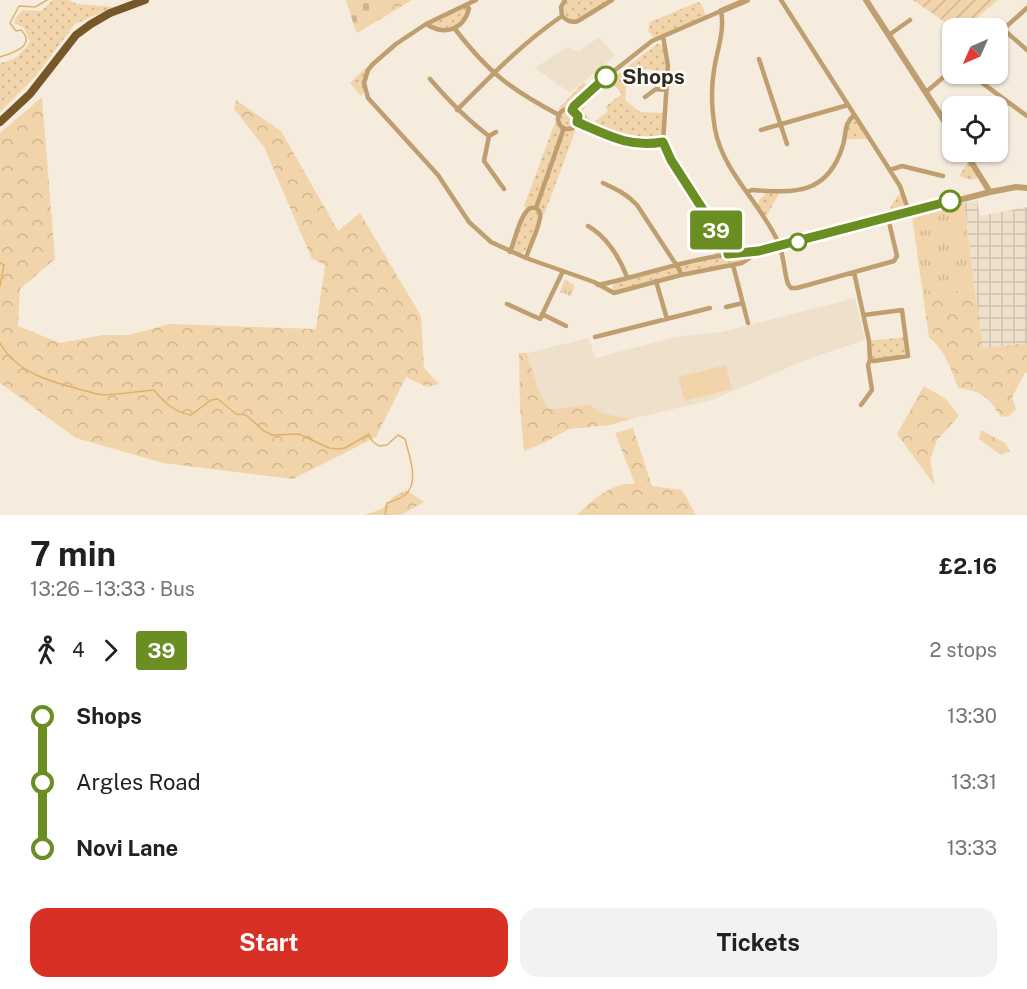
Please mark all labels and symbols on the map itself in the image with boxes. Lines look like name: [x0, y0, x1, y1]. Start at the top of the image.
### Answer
north arrow: [942, 18, 1008, 84]
place label: Shops: [622, 64, 685, 89]
marker: Shops: [595, 66, 617, 88]
unlabelled marker: [939, 190, 961, 212]
line badge: 39: [689, 210, 743, 250]
unlabelled marker: [789, 233, 807, 251]

